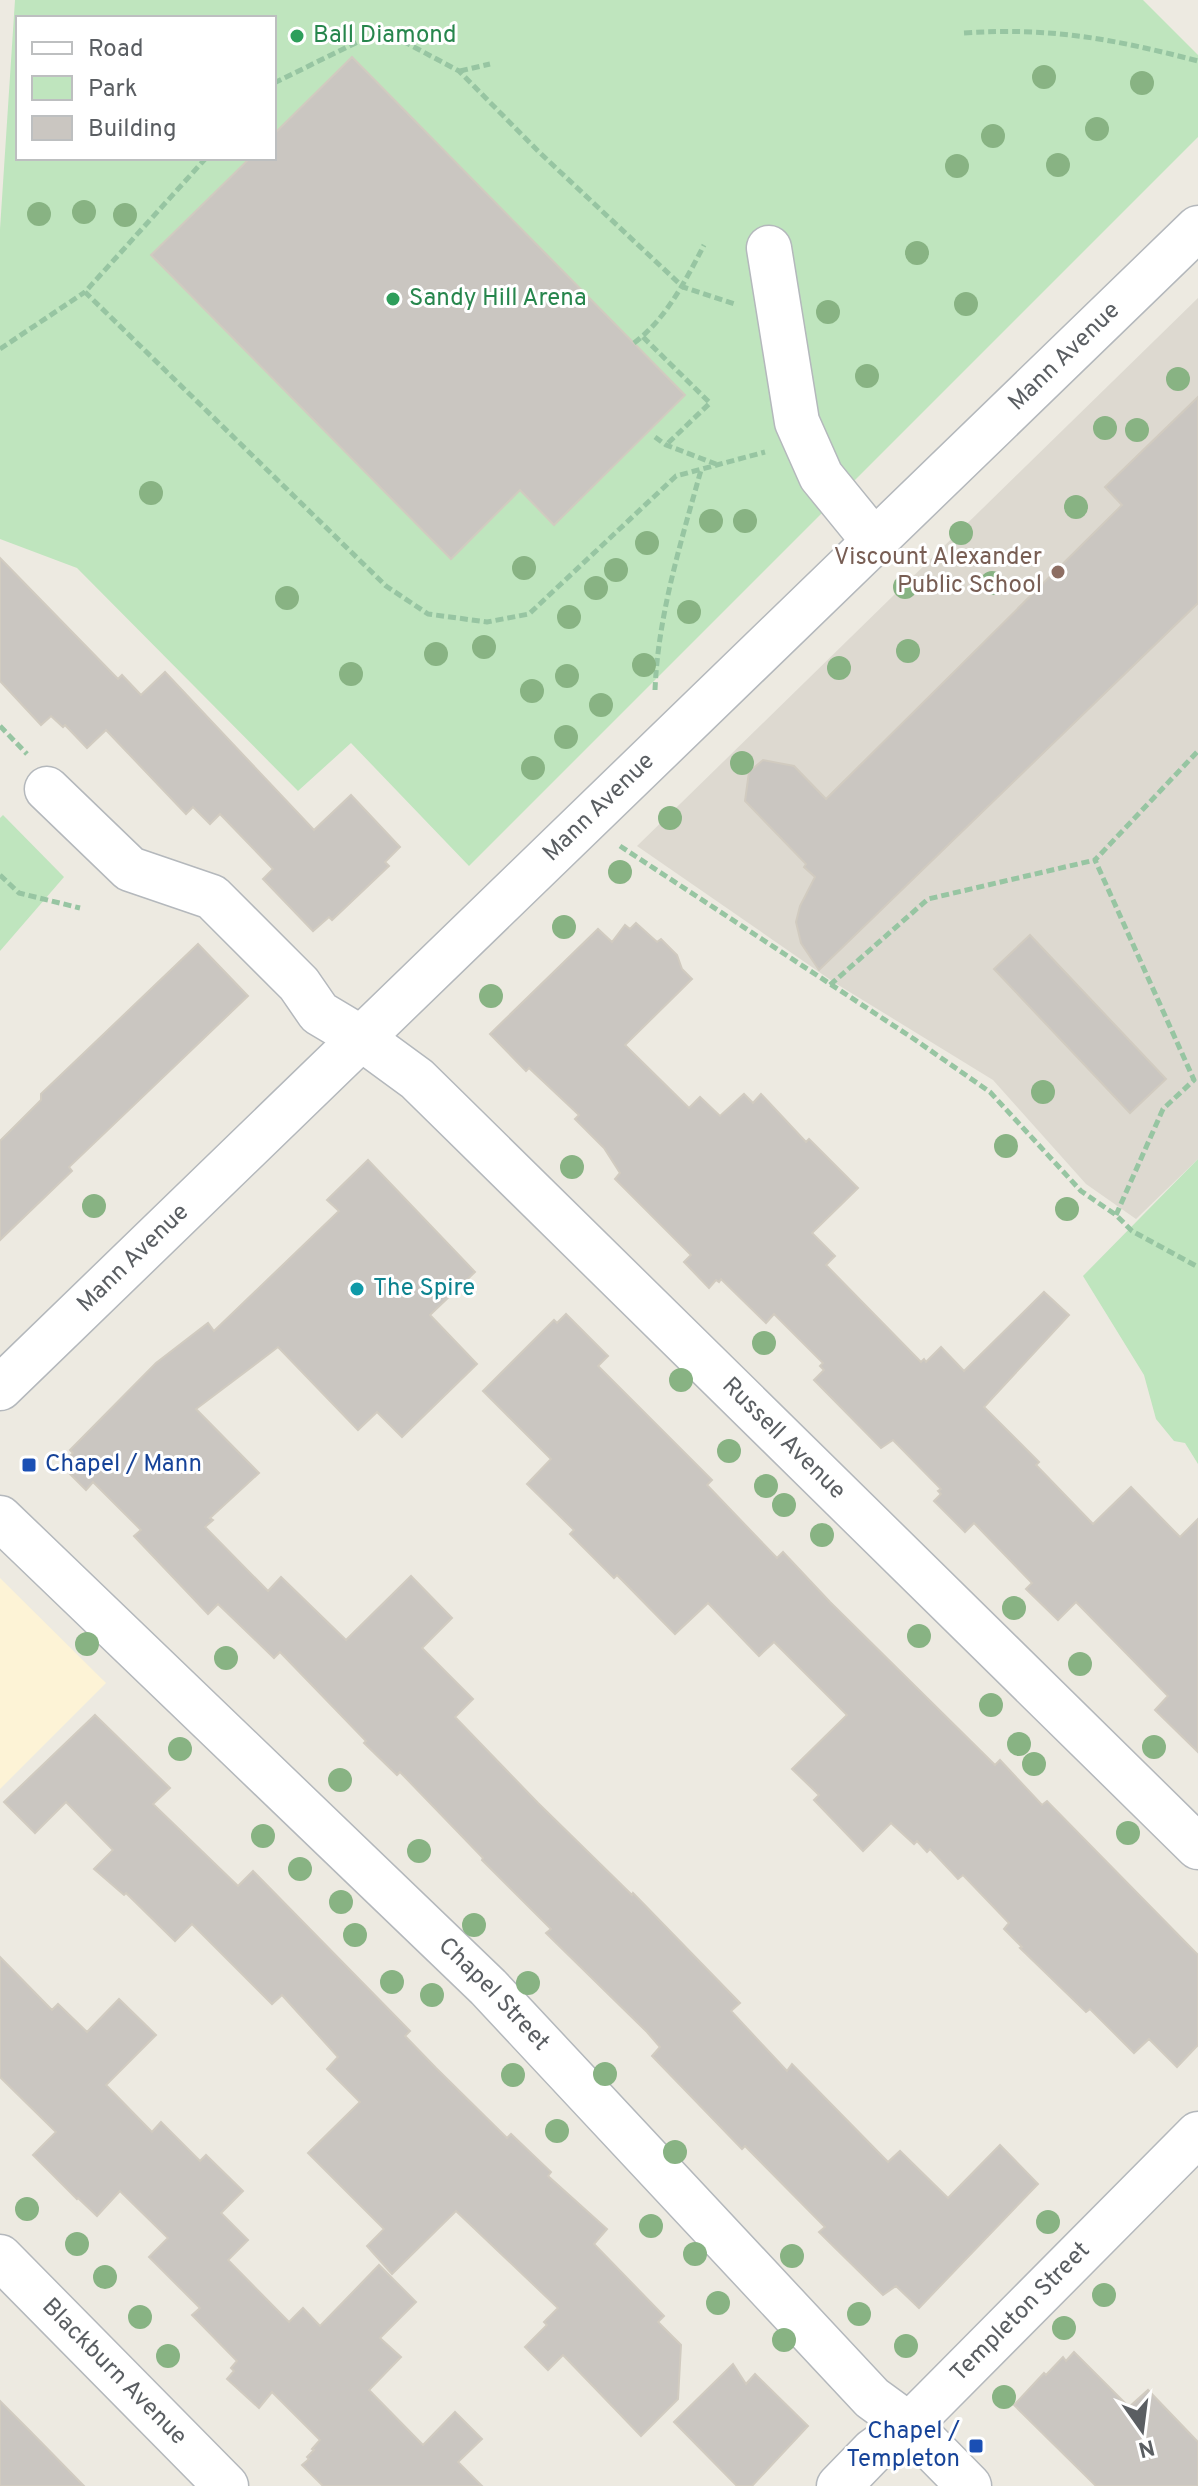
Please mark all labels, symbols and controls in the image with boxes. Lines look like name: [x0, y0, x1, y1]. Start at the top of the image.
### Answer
legend: [16, 16, 276, 160]
place label: Ball Diamond: [313, 21, 457, 51]
marker: Ball Diamond: [288, 27, 306, 45]
text: Road: [88, 35, 144, 65]
text: Park: [88, 75, 138, 105]
text: Building: [88, 115, 177, 145]
place label: Sandy Hill Arena: [409, 284, 587, 314]
marker: Sandy Hill Arena: [384, 290, 402, 308]
street label: Mann Avenue: [1003, 296, 1127, 418]
place label: Viscount Alexander Public School: [834, 543, 1042, 601]
marker: Viscount Alexander Public School: [1049, 563, 1067, 581]
street label: Mann Avenue: [537, 747, 661, 869]
street label: Mann Avenue: [72, 1198, 196, 1319]
place label: The Spire: [373, 1274, 475, 1304]
marker: The Spire: [348, 1280, 366, 1298]
street label: Russell Avenue: [715, 1372, 851, 1507]
place label: Chapel / Mann: [45, 1450, 202, 1480]
marker: Chapel / Mann: [20, 1456, 38, 1474]
street label: Chapel Street: [431, 1932, 555, 2058]
street label: Templeton Street: [945, 2236, 1097, 2389]
street label: Blackburn Avenue: [35, 2292, 193, 2452]
north arrow: [1102, 2390, 1182, 2470]
place label: Chapel / Templeton: [846, 2417, 960, 2475]
text: N: [1135, 2432, 1157, 2462]
marker: Chapel / Templeton: [967, 2437, 985, 2455]

